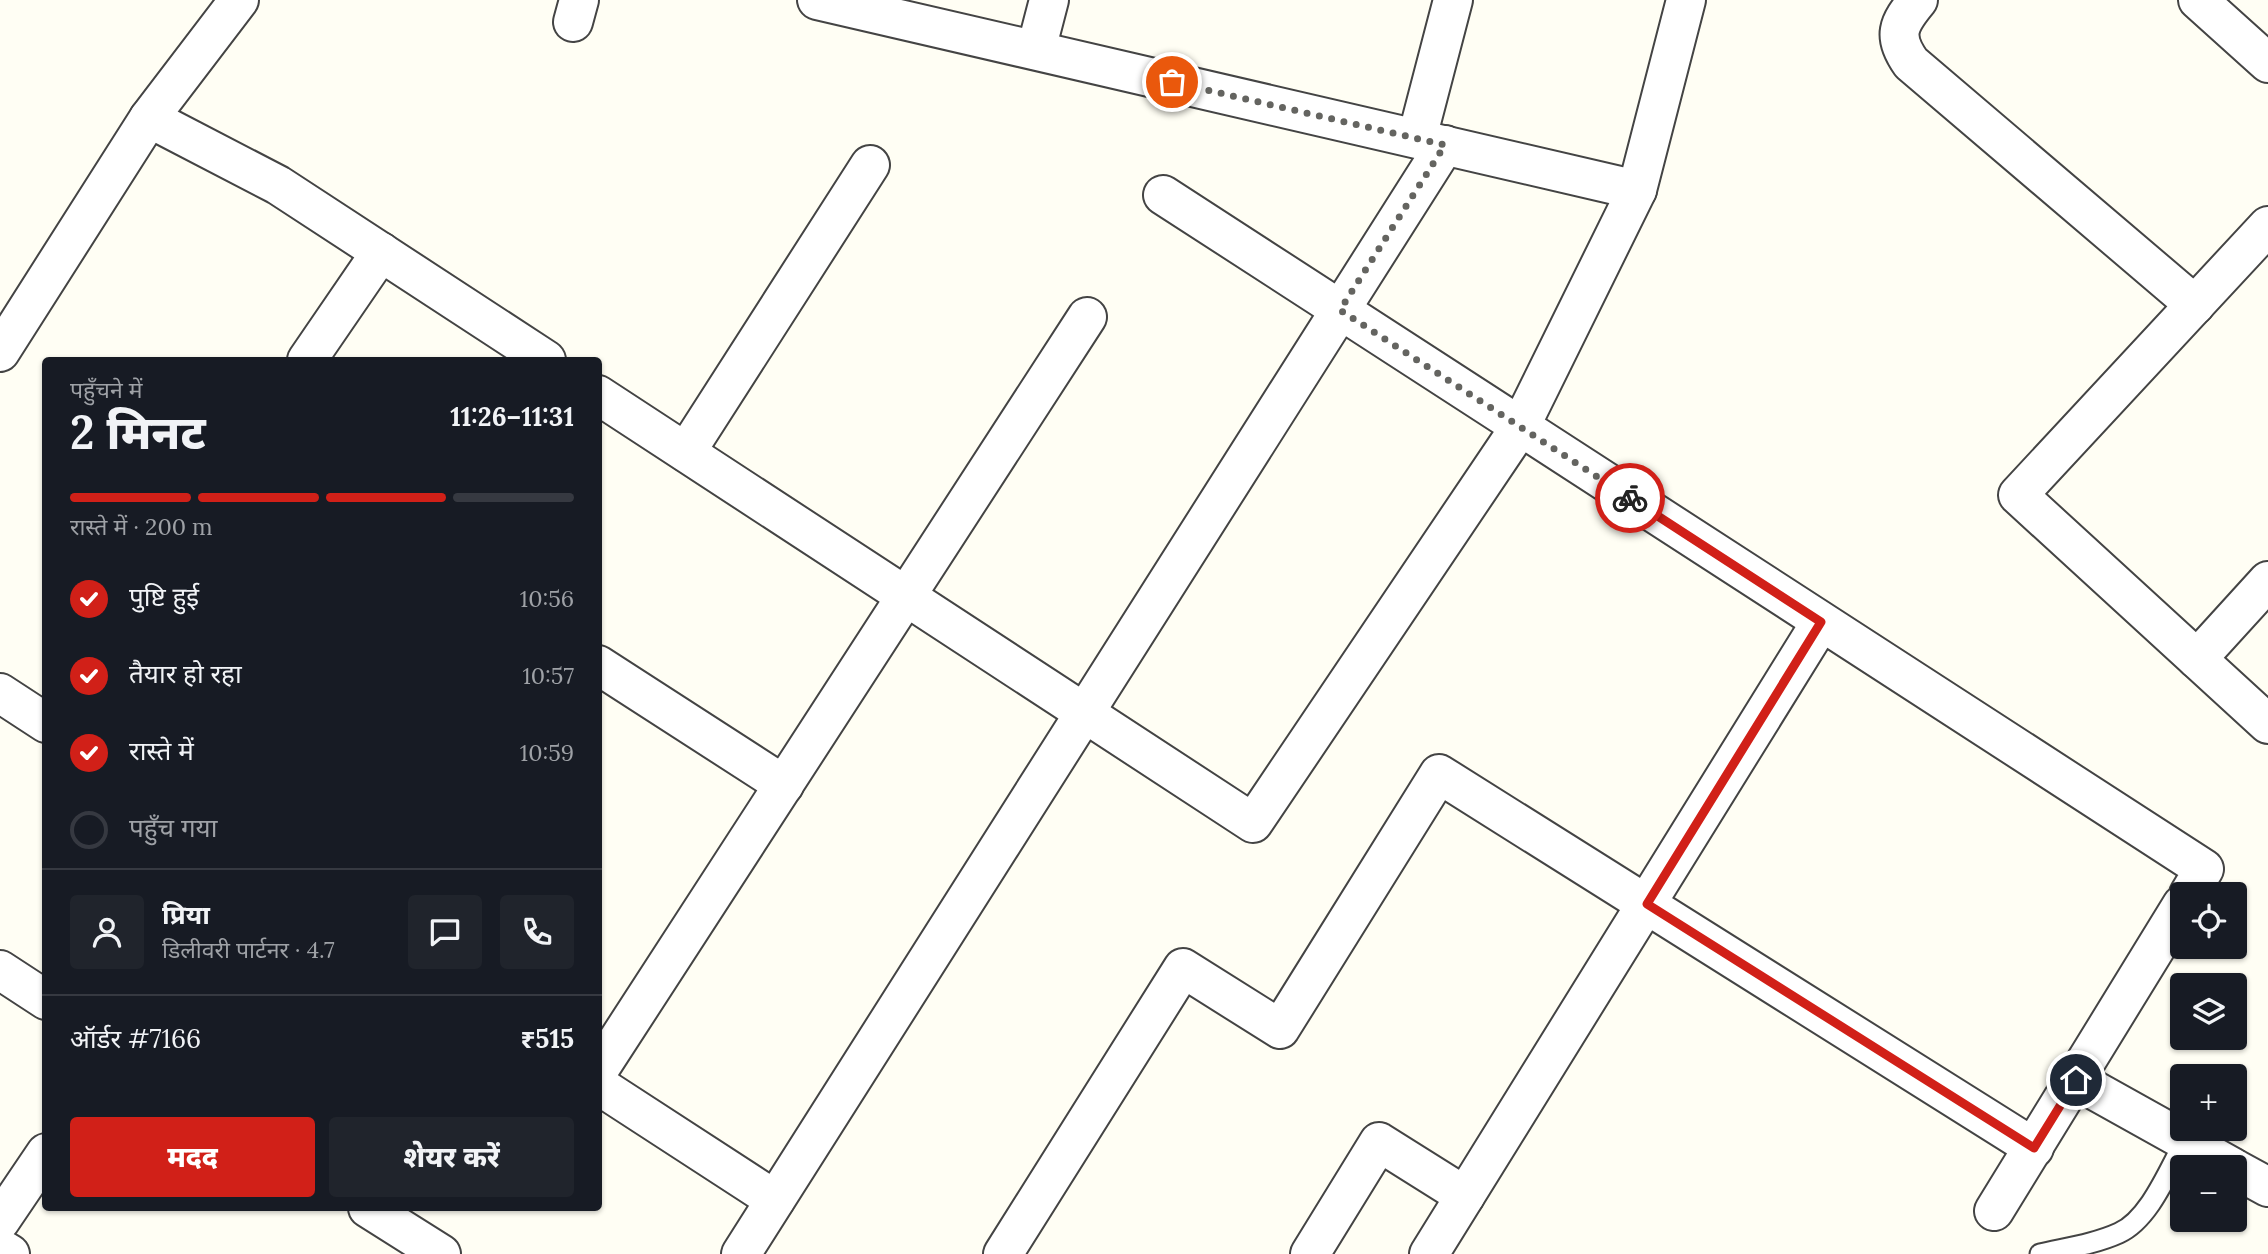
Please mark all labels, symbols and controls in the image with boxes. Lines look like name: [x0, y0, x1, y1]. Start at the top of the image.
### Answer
pin: [1142, 52, 1202, 112]
icon: bag: [1153, 63, 1191, 101]
text: पहुँचने में: [70, 375, 142, 404]
text: 11:26–11:31: [450, 400, 574, 433]
text: 2 मिनट: [70, 403, 206, 462]
courier: [1595, 463, 1665, 533]
icon: bike: [1611, 479, 1649, 517]
text: रास्ते में · 200 m: [70, 512, 213, 541]
icon: check: [70, 580, 108, 618]
text: पुष्टि हुई: [129, 580, 199, 613]
text: 10:56: [520, 584, 574, 613]
icon: check: [70, 657, 108, 695]
text: तैयार हो रहा: [129, 657, 242, 690]
text: 10:57: [522, 661, 574, 690]
icon: check: [70, 734, 108, 772]
text: रास्ते में: [129, 734, 194, 767]
text: 10:59: [520, 738, 574, 767]
text: पहुँच गया: [129, 811, 217, 844]
map controls: [2170, 882, 2247, 1232]
button: locate: [2170, 882, 2247, 959]
button: person: [70, 895, 144, 969]
button: chat: [408, 895, 482, 969]
button: phone: [500, 895, 574, 969]
text: प्रिया: [162, 898, 210, 931]
text: डिलीवरी पार्टनर · 4.7: [162, 935, 335, 964]
button: layers: [2170, 973, 2247, 1050]
text: ऑर्डर #7166: [70, 1022, 201, 1055]
text: ₹515: [520, 1022, 574, 1055]
pin: [2046, 1050, 2106, 1110]
icon: home: [2057, 1061, 2095, 1099]
button: +: [2170, 1064, 2247, 1141]
button: मदद: [70, 1117, 315, 1197]
button: शेयर करें: [329, 1117, 574, 1197]
button: −: [2170, 1155, 2247, 1232]

